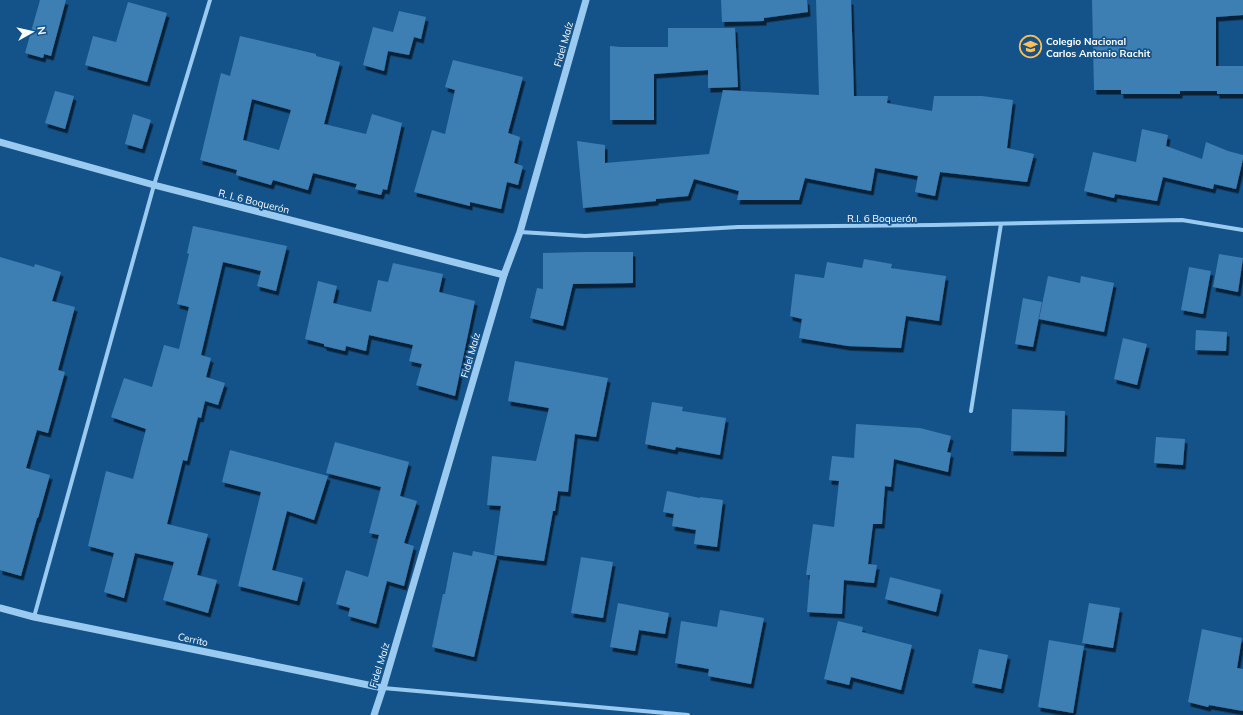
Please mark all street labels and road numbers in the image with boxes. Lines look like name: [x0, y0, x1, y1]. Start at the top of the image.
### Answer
street label: Fidel Maíz: [551, 20, 576, 68]
street label: R. I. 6 Boquerón: [217, 186, 291, 217]
street label: R.I. 6 Boquerón: [847, 212, 917, 225]
street label: Fidel Maíz: [458, 331, 483, 379]
street label: Cerrito: [177, 630, 210, 649]
street label: Fidel Maíz: [366, 641, 393, 689]

